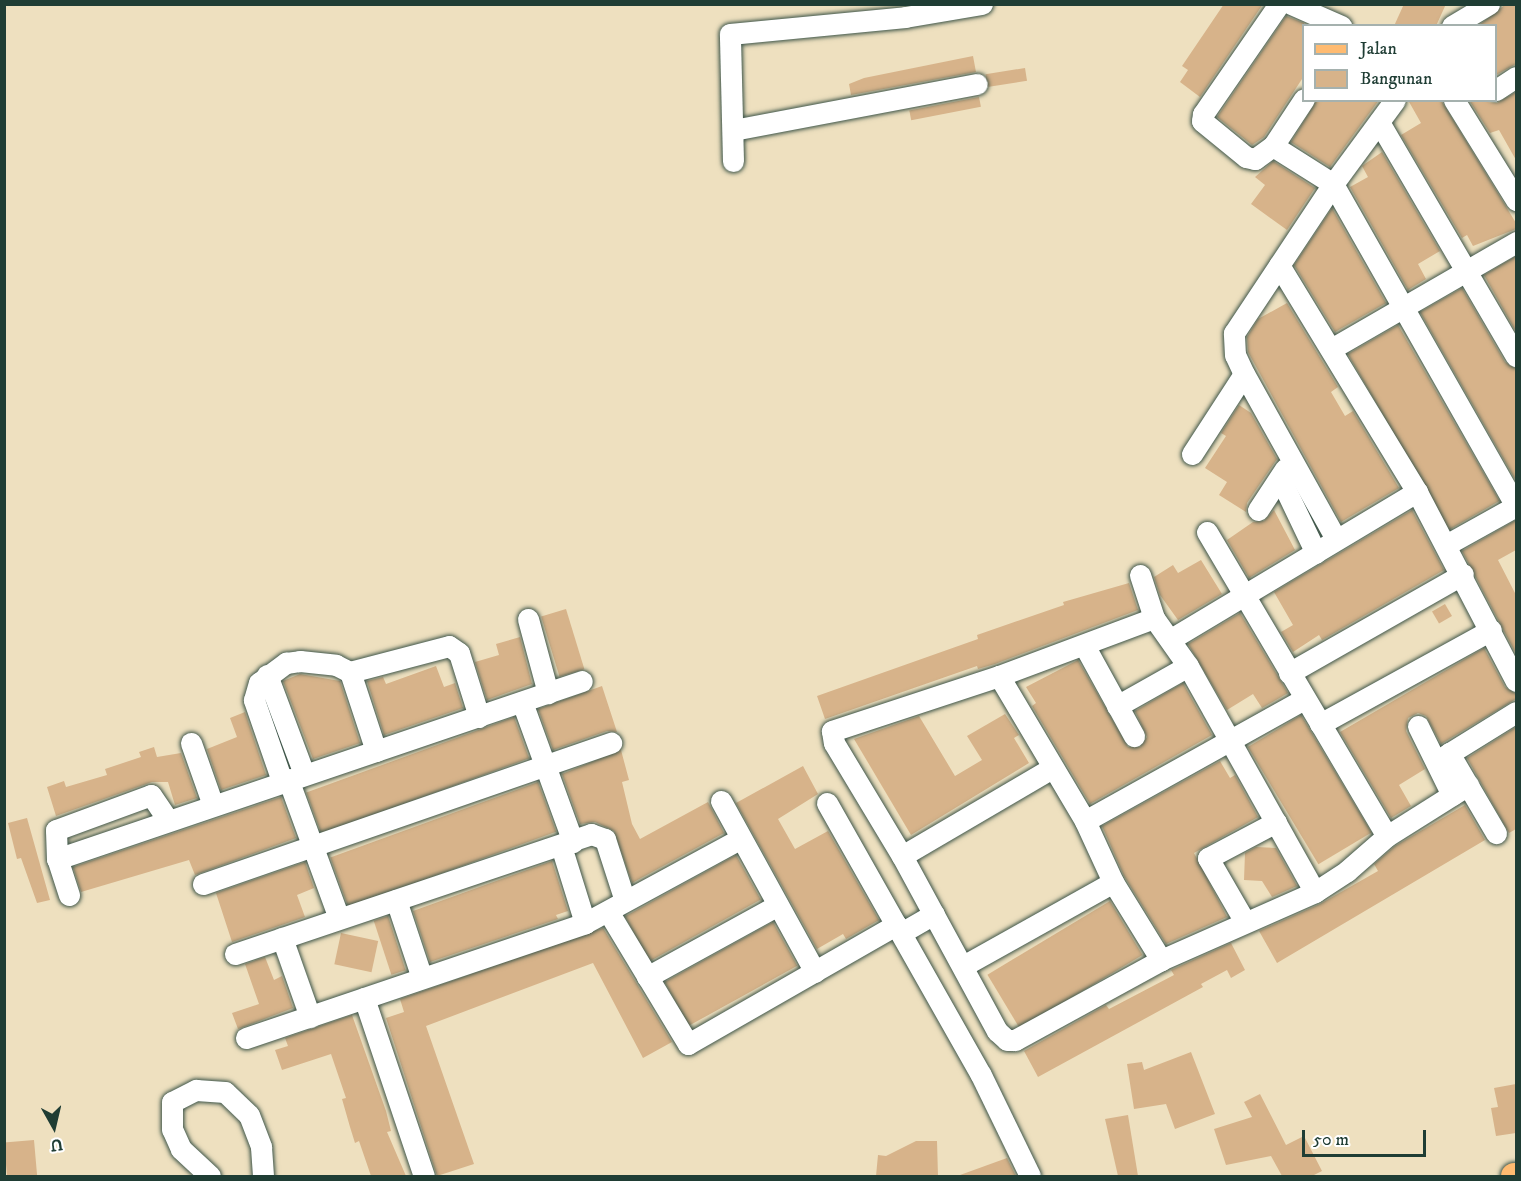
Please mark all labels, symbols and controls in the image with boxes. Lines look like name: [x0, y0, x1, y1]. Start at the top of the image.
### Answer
legend: [1302, 24, 1497, 102]
text: Jalan: [1360, 38, 1397, 60]
text: Bangunan: [1360, 68, 1432, 90]
north arrow: [24, 1097, 84, 1157]
scale bar: [1305, 1118, 1430, 1156]
text: 50 m: [1313, 1129, 1349, 1151]
text: U: [49, 1134, 64, 1156]

